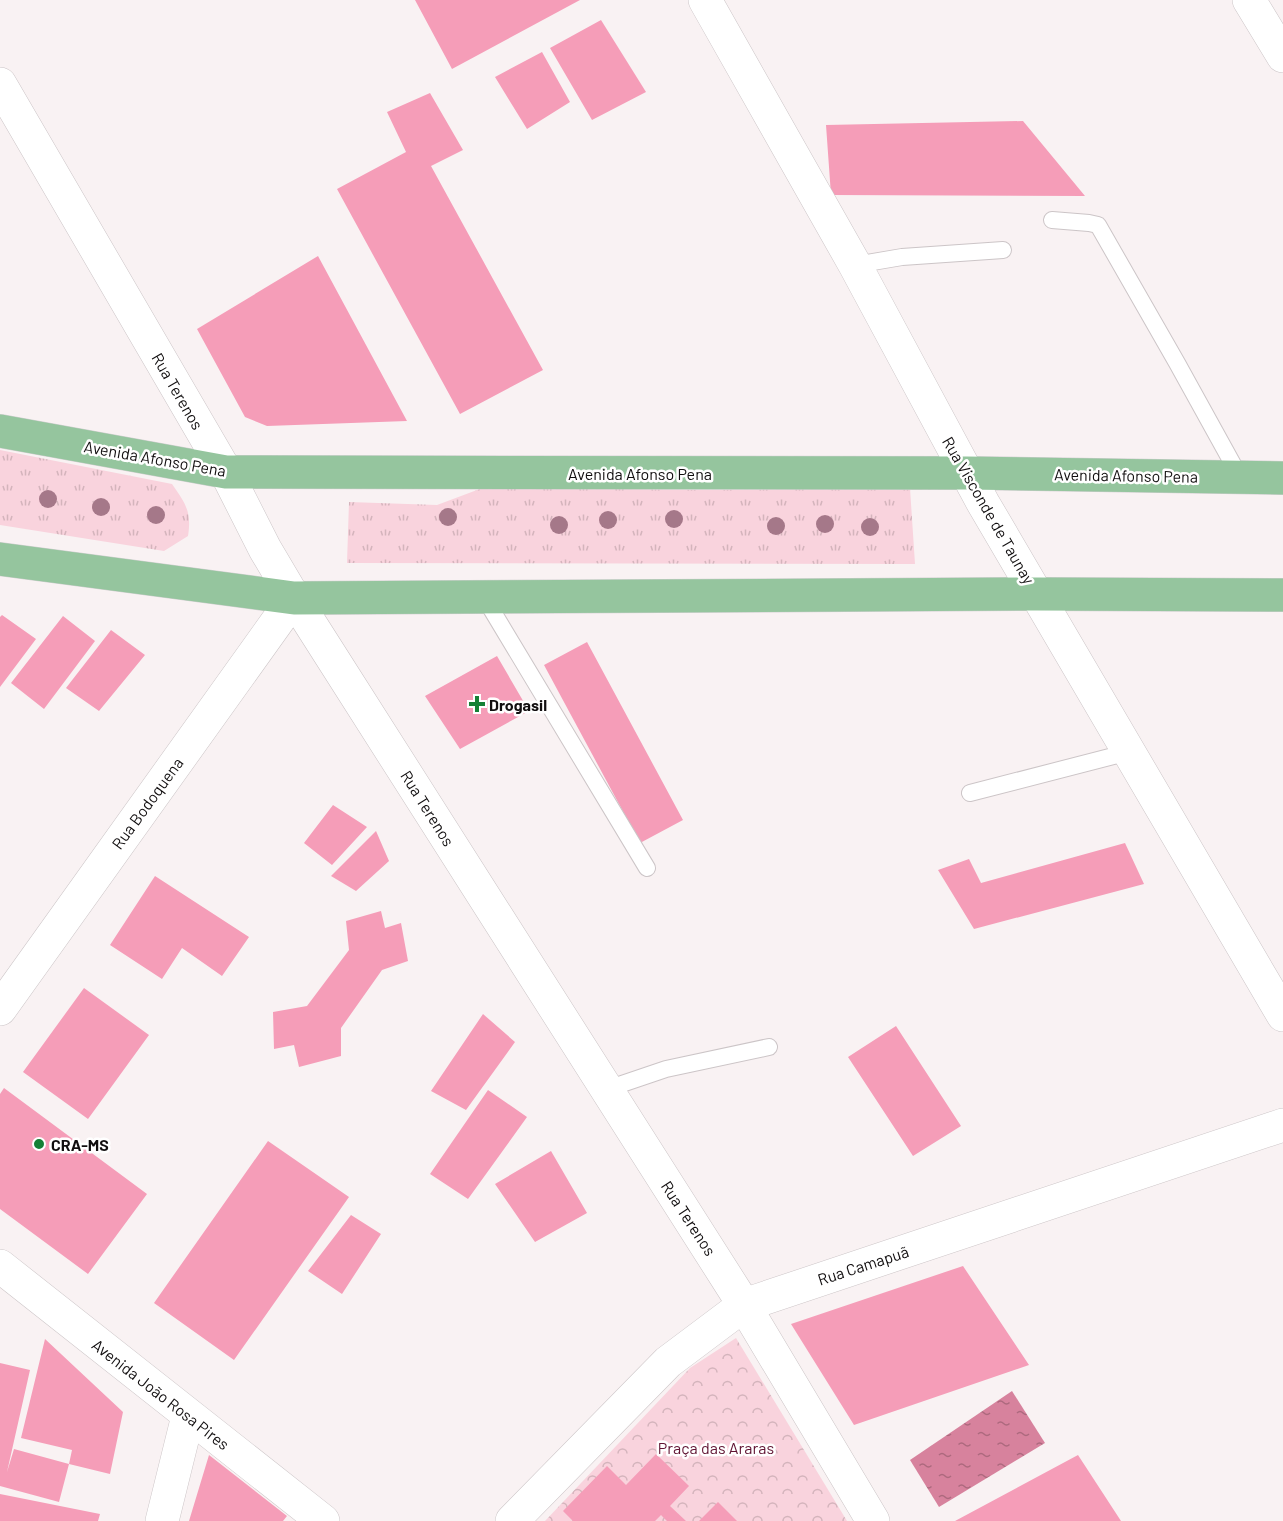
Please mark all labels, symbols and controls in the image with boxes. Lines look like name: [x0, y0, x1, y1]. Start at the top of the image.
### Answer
street label: Rua Terenos: [148, 349, 208, 433]
street label: Rua Visconde de Taunay: [939, 433, 1039, 588]
street label: Avenida Afonso Pena: [83, 436, 227, 480]
street label: Avenida Afonso Pena: [568, 464, 712, 483]
street label: Avenida Afonso Pena: [1054, 464, 1198, 486]
place label: Drogasil: [489, 695, 547, 714]
marker: Drogasil: [470, 697, 484, 711]
street label: Rua Bodoquena: [107, 753, 187, 853]
street label: Rua Terenos: [397, 767, 459, 849]
place label: CRA-MS: [51, 1135, 109, 1154]
marker: CRA-MS: [32, 1137, 46, 1151]
street label: Rua Terenos: [658, 1177, 720, 1259]
street label: Rua Camapuã: [815, 1241, 911, 1289]
street label: Avenida João Rosa Pires: [89, 1335, 233, 1453]
park label: Praça das Araras: [658, 1438, 774, 1457]

